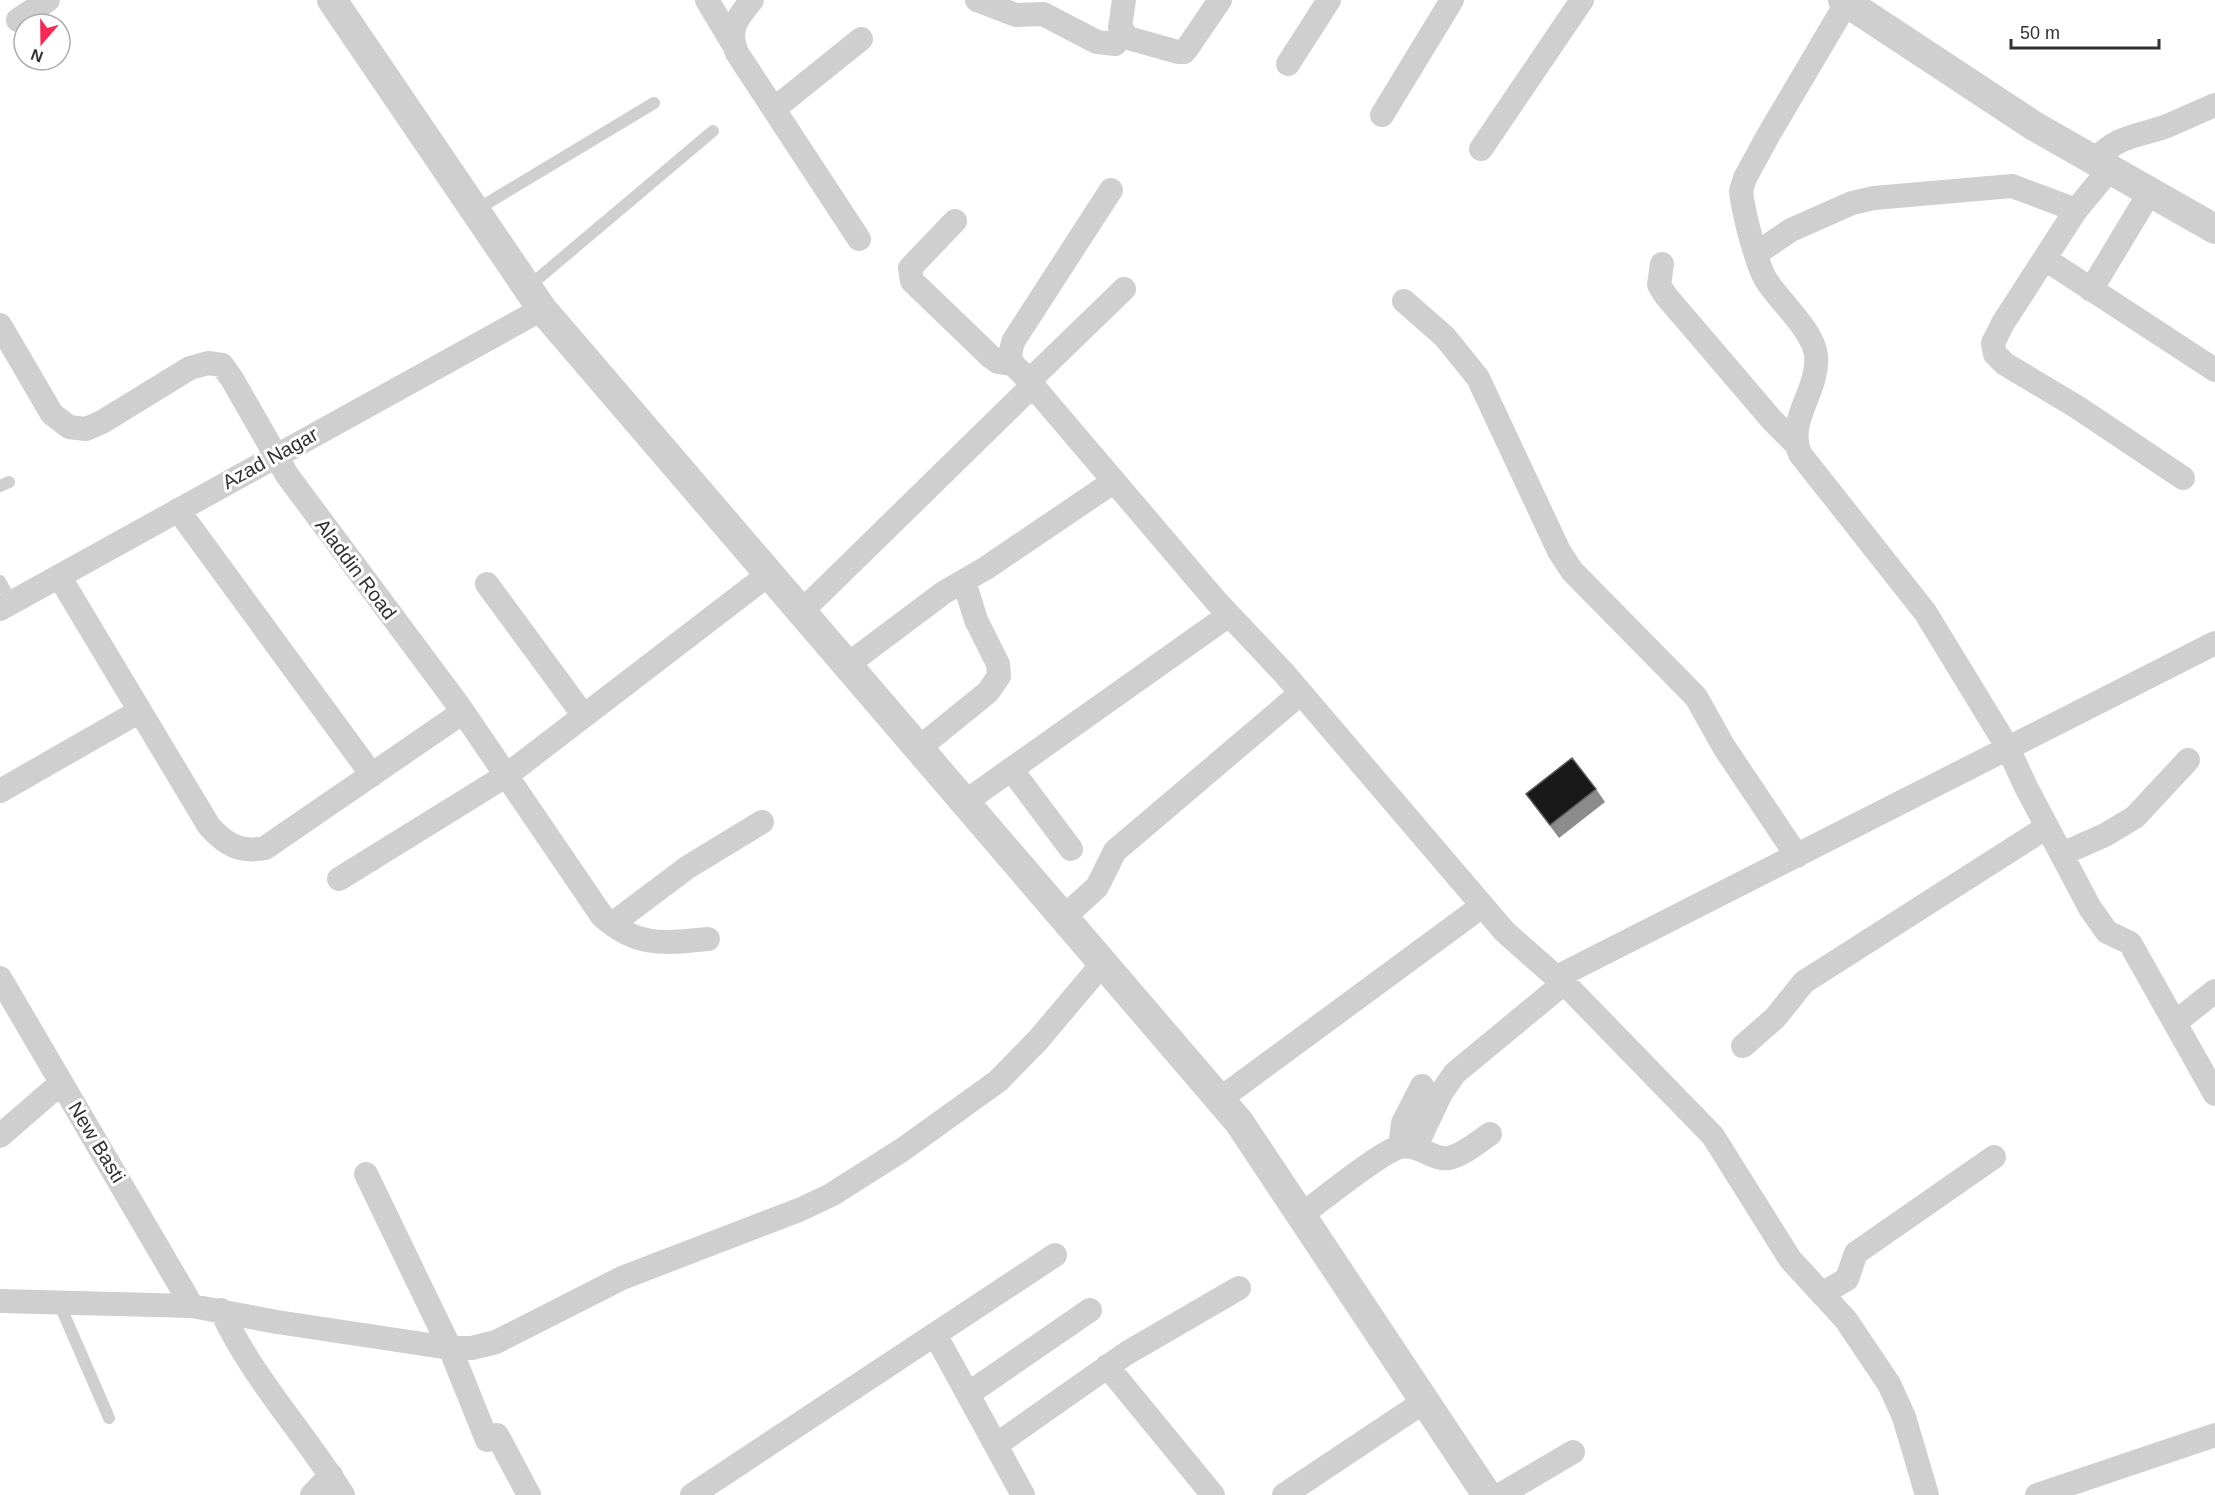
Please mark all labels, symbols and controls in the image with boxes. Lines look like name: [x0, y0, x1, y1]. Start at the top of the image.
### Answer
north arrow: [12, 12, 72, 72]
scale bar: [2011, 12, 2160, 50]
text: 50 m: [2020, 23, 2060, 43]
text: N: [29, 46, 45, 66]
street label: Azad Nagar: [218, 423, 322, 493]
street label: Aladdin Road: [311, 514, 401, 624]
street label: New Basti: [64, 1098, 130, 1186]

